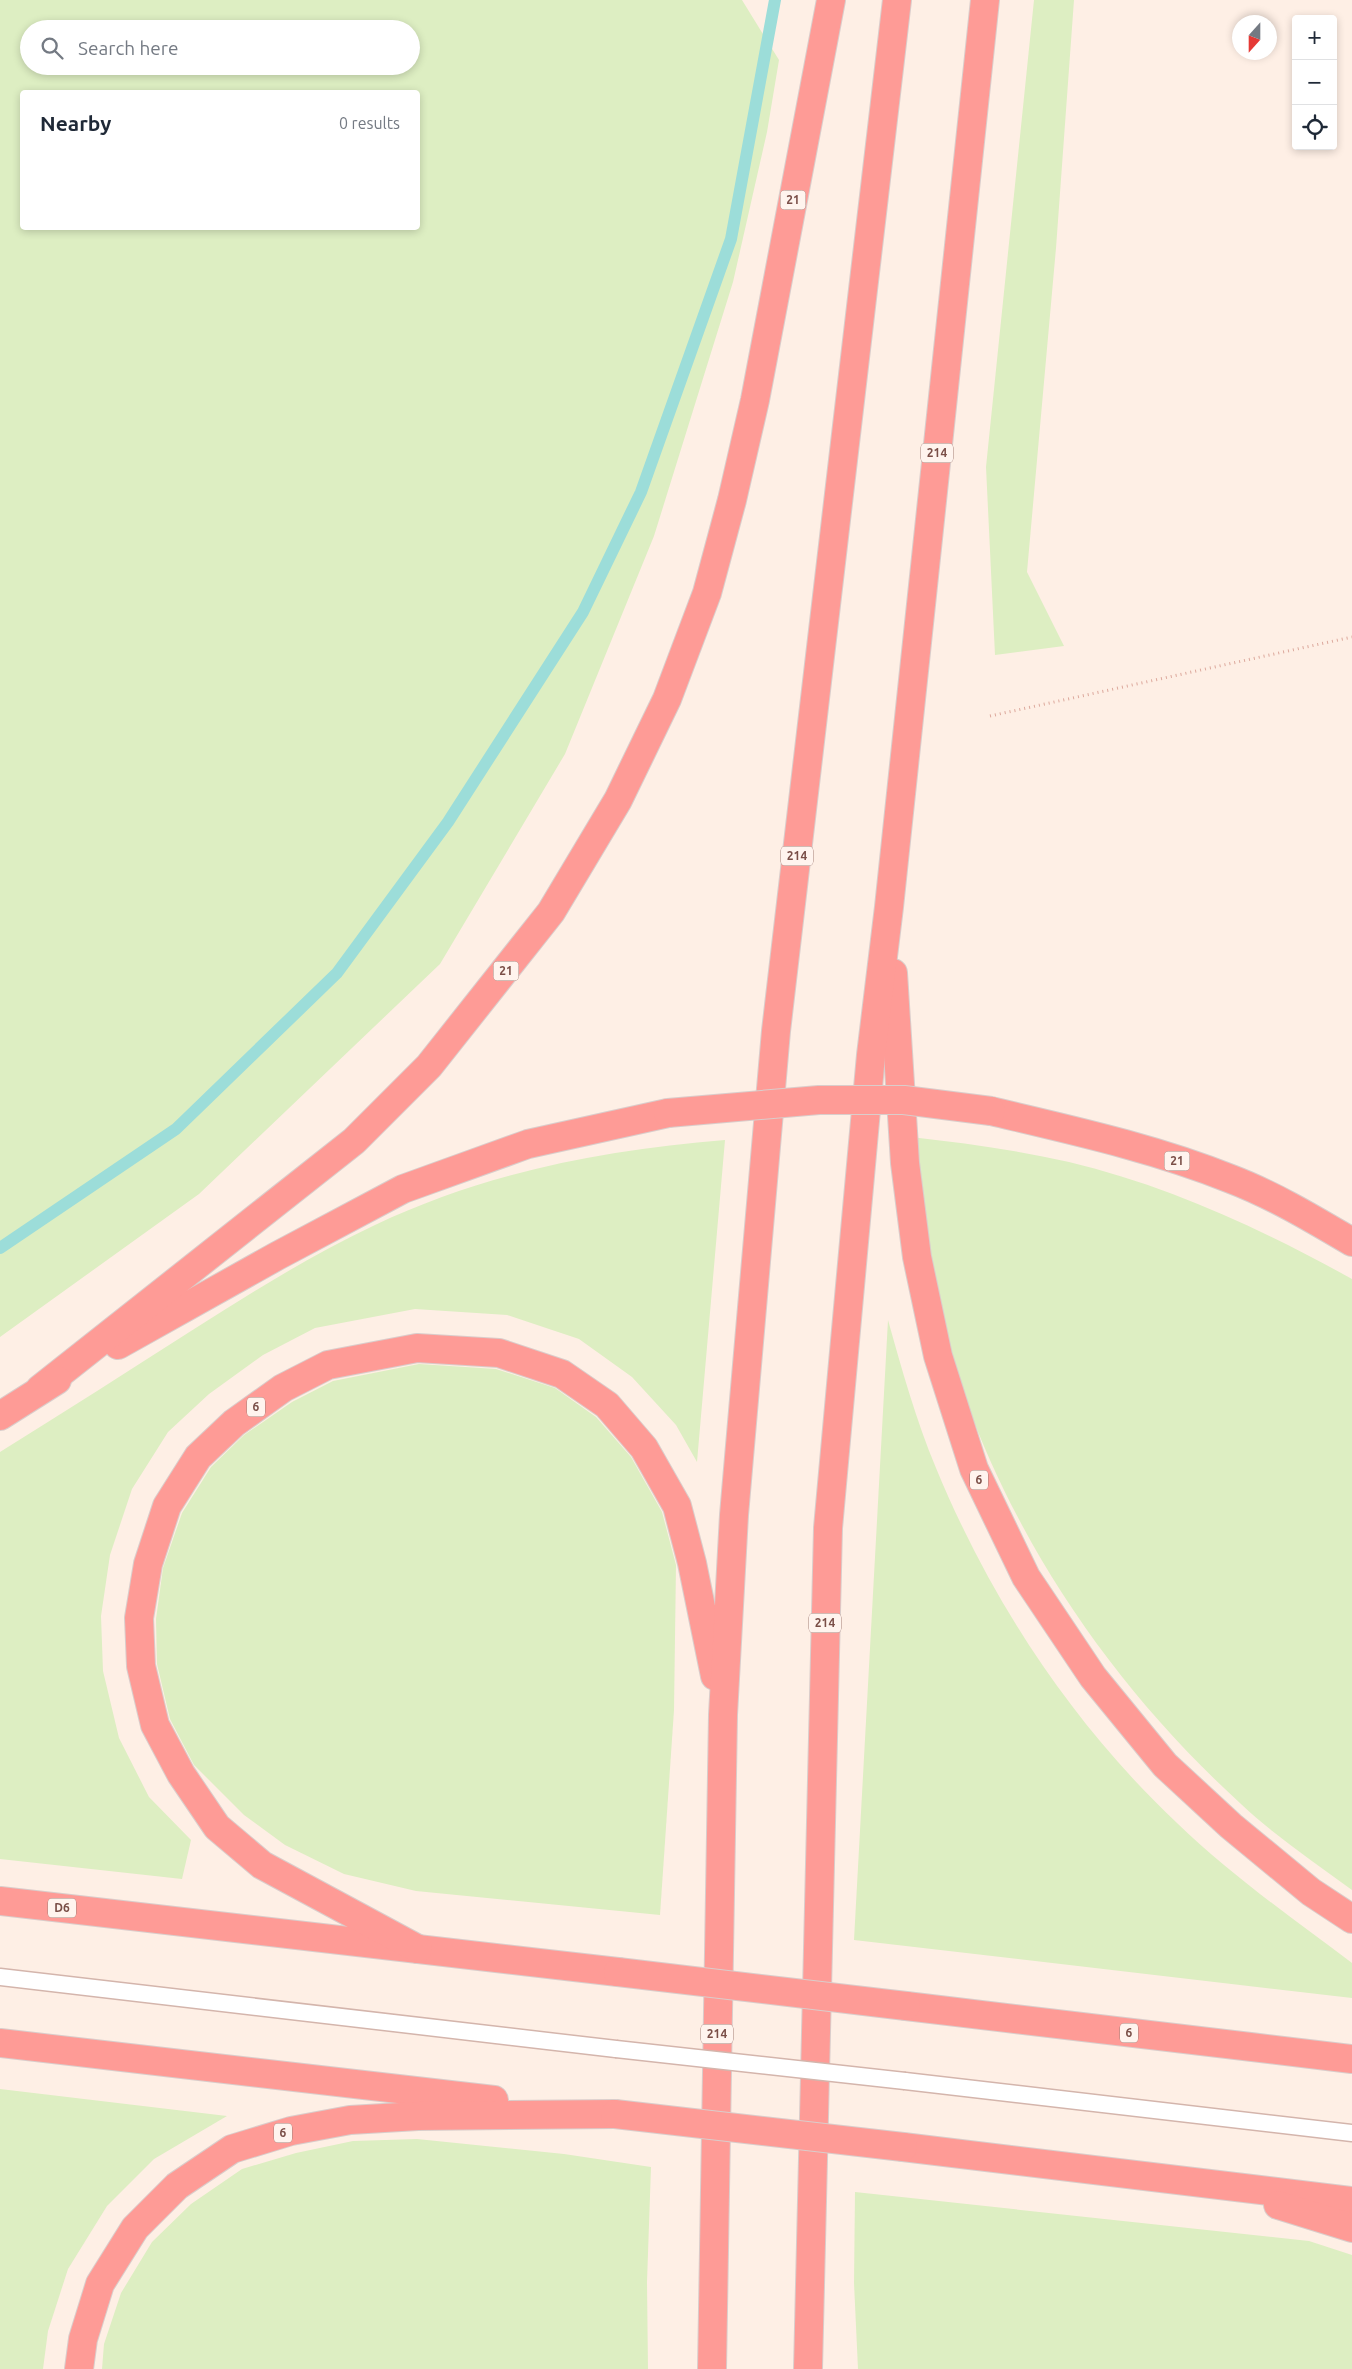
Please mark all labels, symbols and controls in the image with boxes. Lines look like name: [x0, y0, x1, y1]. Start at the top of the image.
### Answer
north arrow: [1232, 15, 1277, 60]
map controls: [1292, 15, 1337, 150]
button: +: [1292, 15, 1337, 60]
search box: [20, 20, 420, 75]
icon: search: [38, 34, 66, 62]
text: Search here: [78, 37, 178, 59]
button: −: [1292, 60, 1337, 105]
button: locate: [1292, 105, 1337, 150]
text: Nearby: [40, 111, 111, 135]
text: 0 results: [339, 114, 400, 132]
road number: 21: [780, 190, 806, 210]
road number: 214: [921, 443, 953, 462]
road number: 214: [781, 846, 813, 866]
road number: 21: [494, 961, 518, 980]
road number: 21: [1164, 1152, 1190, 1170]
road number: 6: [247, 1398, 265, 1416]
road number: 6: [970, 1470, 988, 1490]
road number: 214: [809, 1614, 841, 1632]
road number: D6: [48, 1899, 76, 1918]
road number: 6: [1120, 2024, 1138, 2042]
road number: 214: [701, 2025, 733, 2044]
road number: 6: [274, 2124, 292, 2142]

